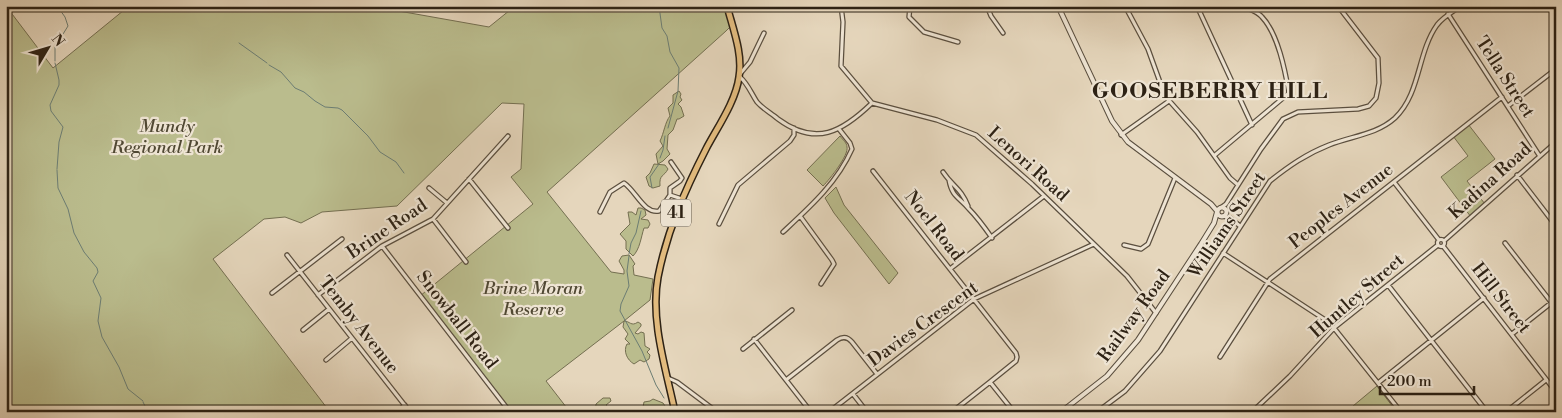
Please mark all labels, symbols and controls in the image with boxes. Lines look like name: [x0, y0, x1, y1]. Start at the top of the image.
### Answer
north arrow: [22, 22, 72, 72]
text: N: [47, 31, 68, 51]
street label: Tella Street: [1470, 32, 1540, 123]
district label: GOOSEBERRY HILL: [1092, 78, 1328, 105]
park label: Mundy Regional Park: [110, 115, 223, 159]
street label: Lenori Road: [983, 122, 1074, 207]
street label: Kadina Road: [1444, 137, 1537, 224]
street label: Peoples Avenue: [1284, 158, 1398, 254]
street label: Williams Street: [1182, 167, 1271, 283]
street label: Noel Road: [899, 186, 969, 266]
street label: Brine Road: [342, 193, 432, 265]
road number: 41: [661, 200, 691, 227]
street label: Huntley Street: [1305, 248, 1409, 343]
street label: Hill Street: [1466, 258, 1536, 339]
street label: Railway Road: [1093, 265, 1176, 367]
street label: Snowball Road: [411, 266, 503, 374]
street label: Temby Avenue: [314, 272, 404, 378]
street label: Davies Crescent: [863, 276, 983, 372]
park label: Brine Moran Reserve: [482, 277, 584, 321]
scale bar: [1380, 363, 1473, 395]
text: 200 m: [1387, 372, 1432, 391]

